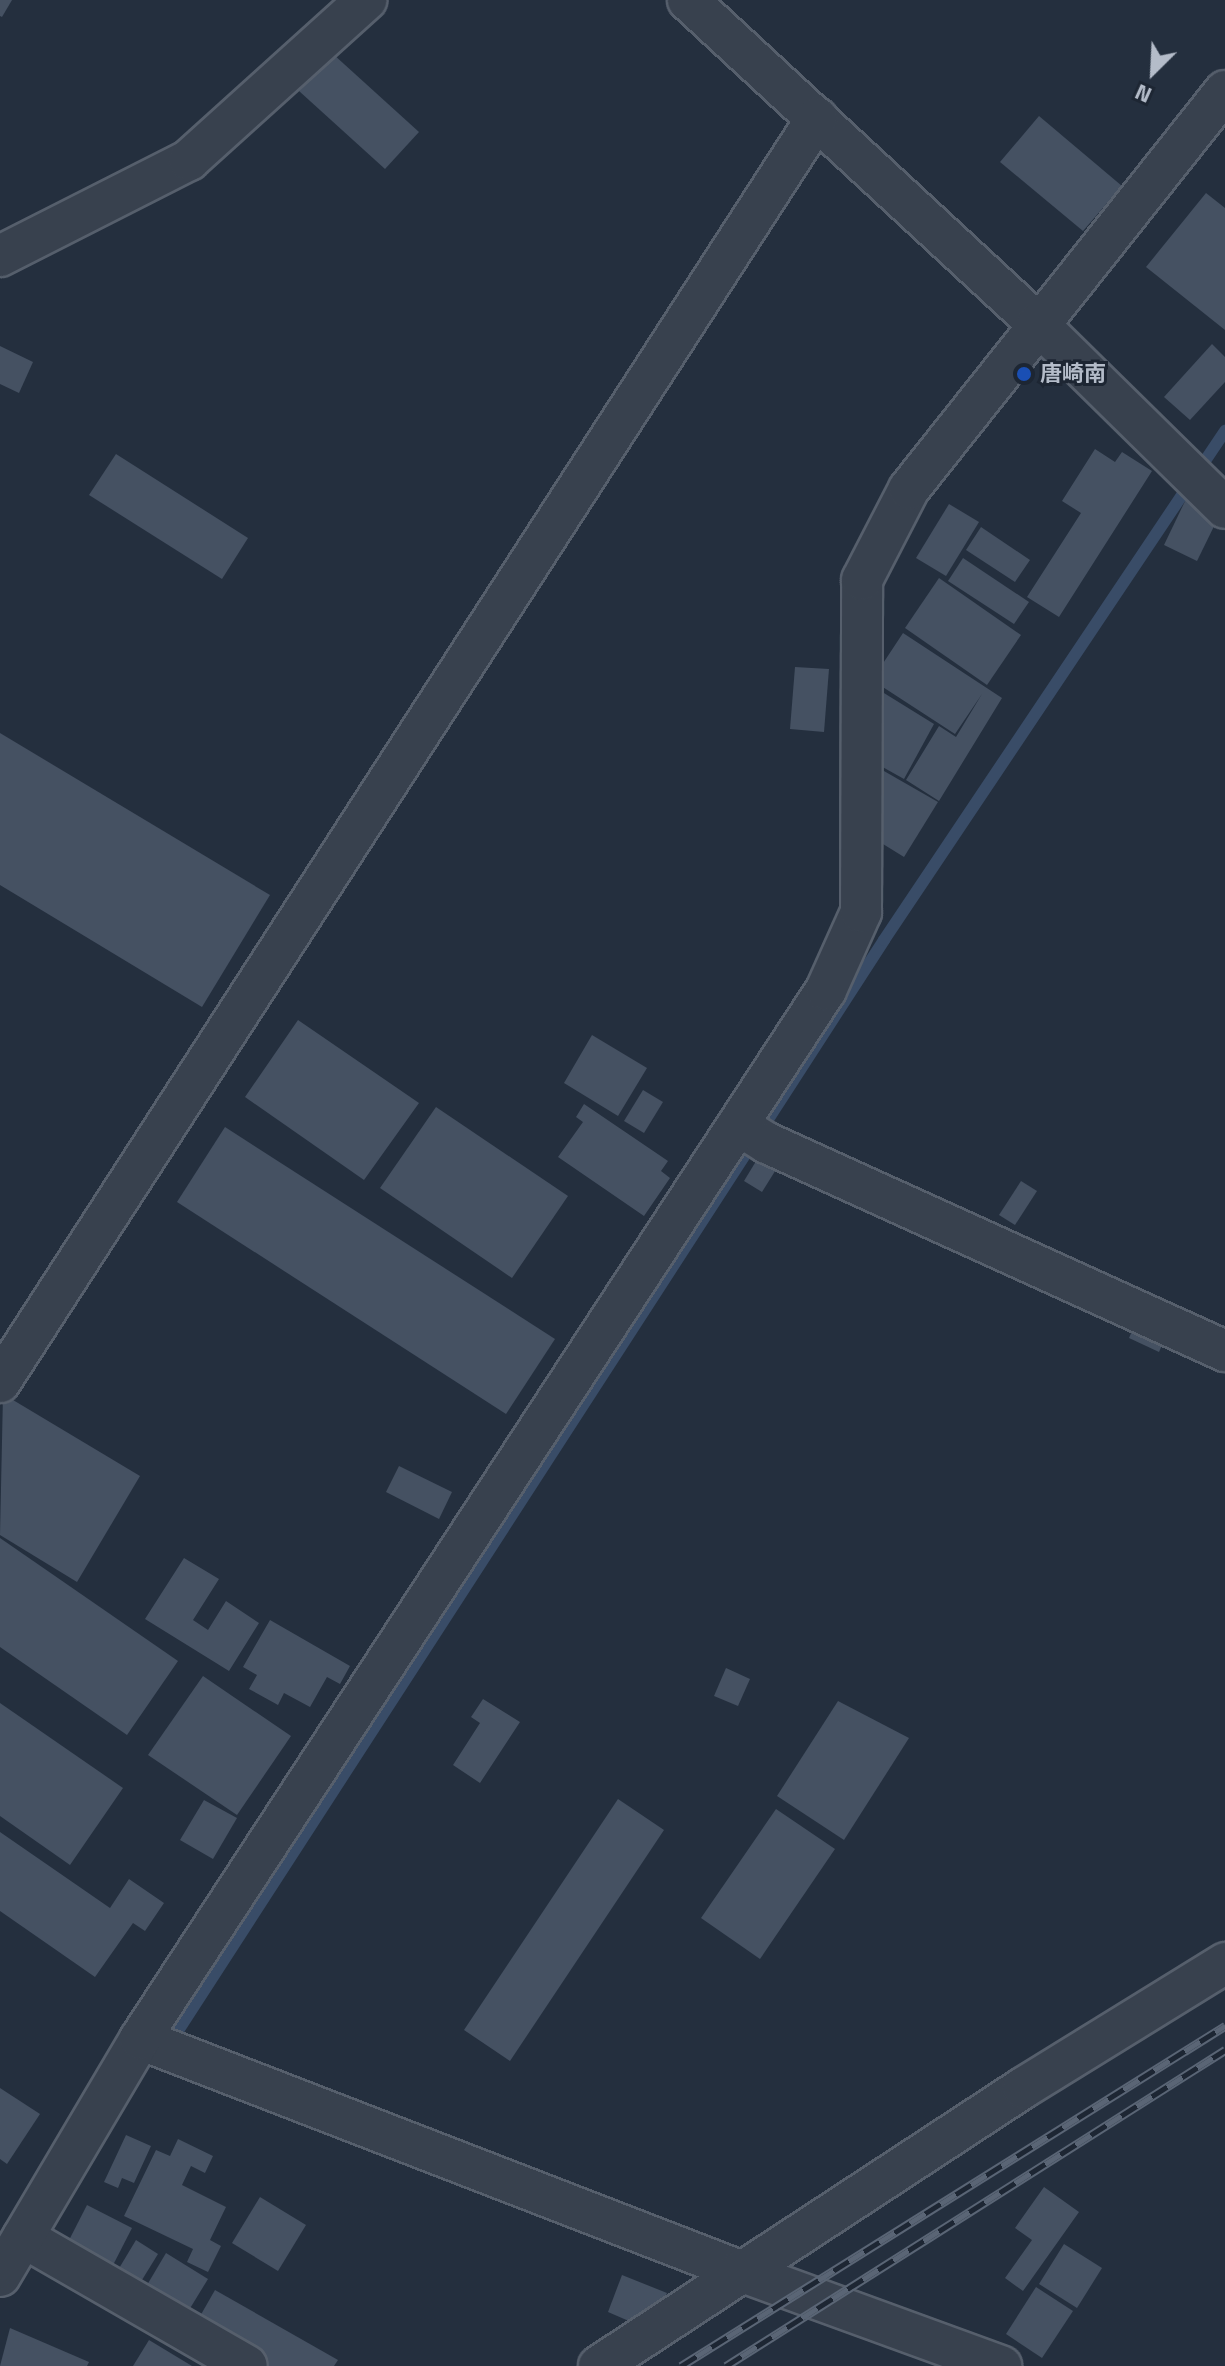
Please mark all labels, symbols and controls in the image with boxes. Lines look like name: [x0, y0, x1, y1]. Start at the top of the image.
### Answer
north arrow: [1113, 32, 1193, 112]
text: N: [1129, 75, 1157, 113]
place label: 唐崎南: [1040, 361, 1106, 387]
marker: 唐崎南: [1015, 365, 1033, 383]

